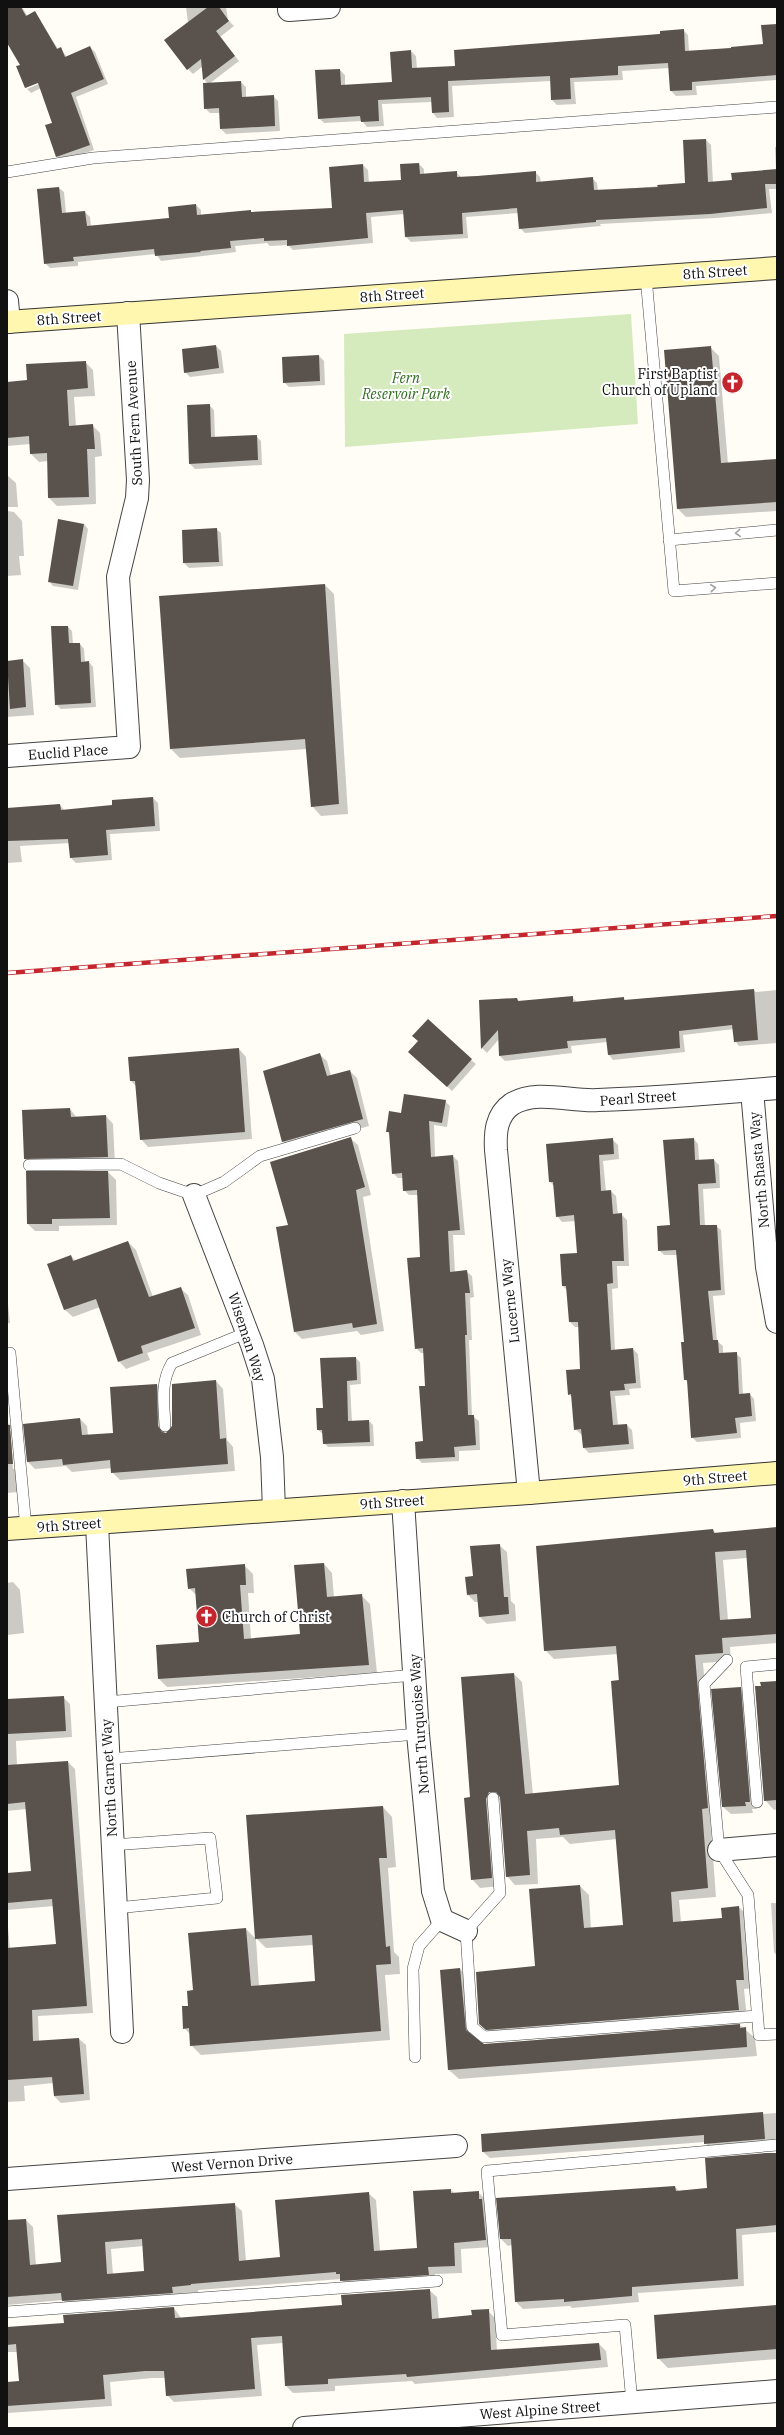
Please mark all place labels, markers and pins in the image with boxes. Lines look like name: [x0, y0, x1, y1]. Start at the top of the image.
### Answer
place label: First Baptist Church of Upland: [602, 365, 718, 399]
church icon: First Baptist Church of Upland: [720, 369, 746, 395]
church icon: Church of Christ: [193, 1604, 219, 1630]
place label: Church of Christ: [222, 1608, 330, 1626]

